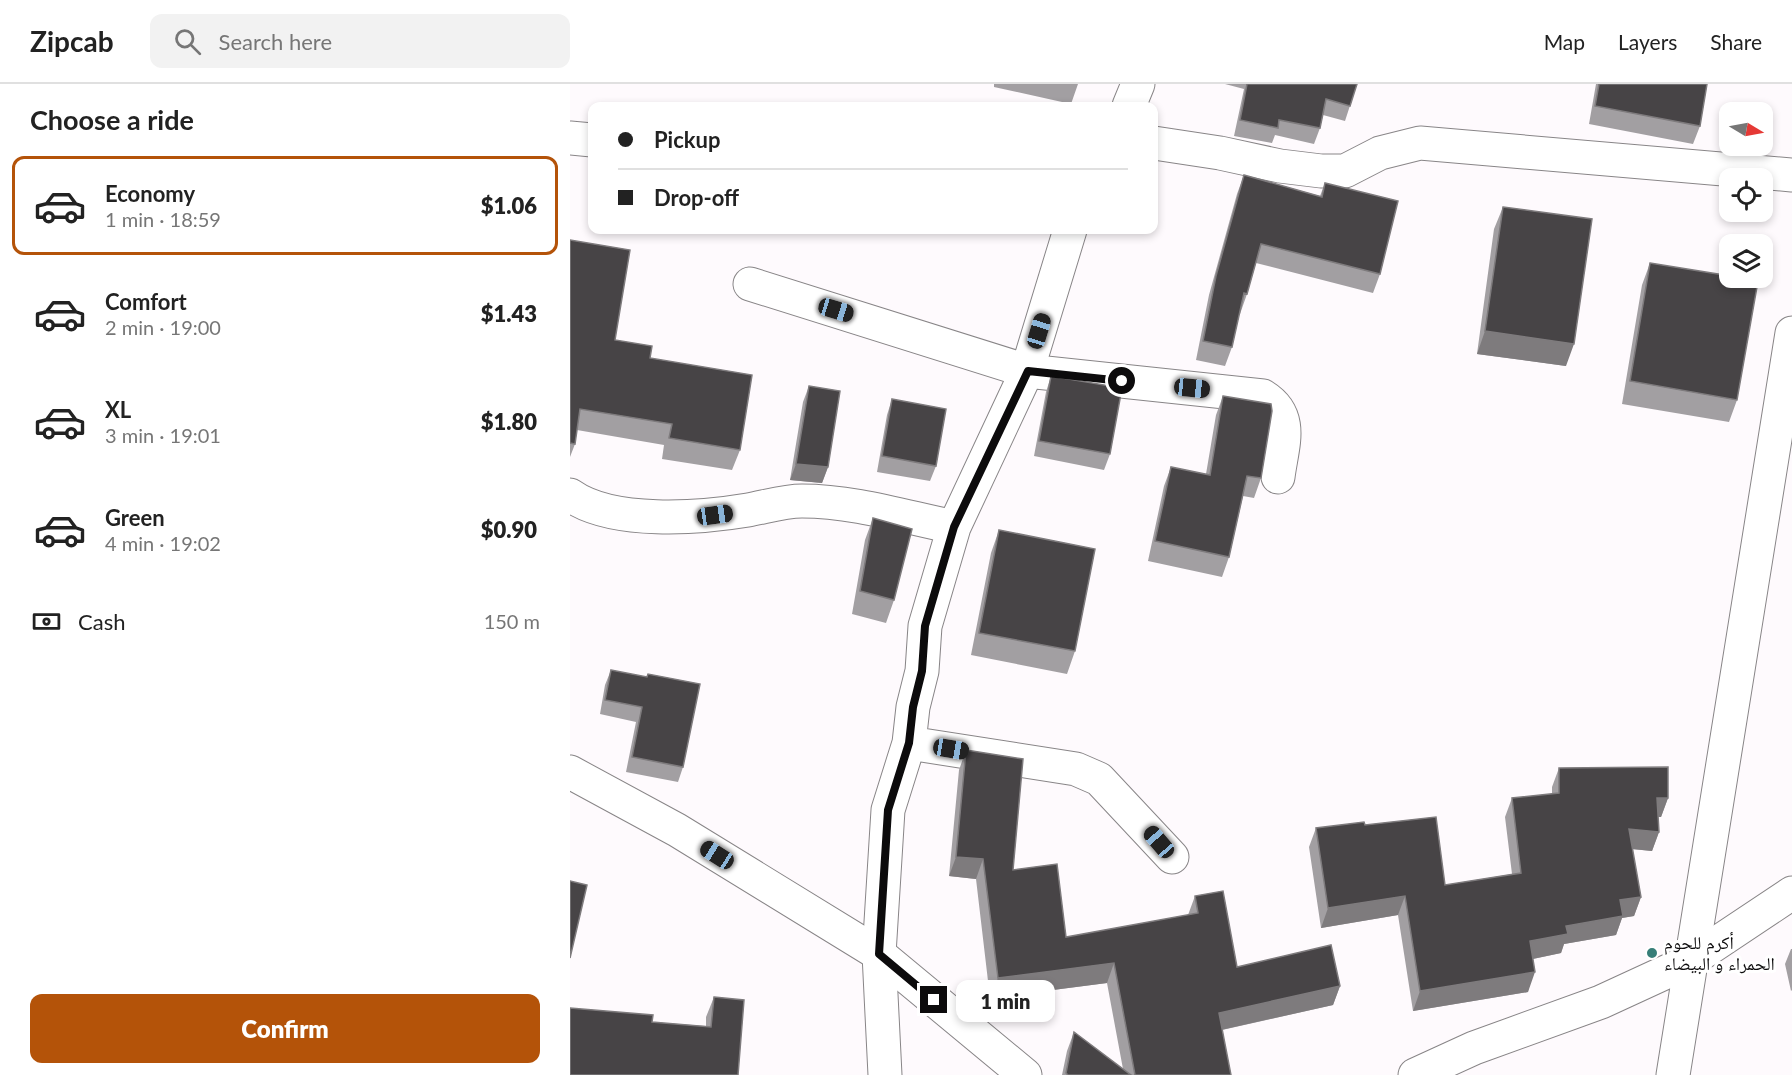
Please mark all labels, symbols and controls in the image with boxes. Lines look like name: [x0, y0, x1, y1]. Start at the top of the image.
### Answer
search box: [150, 14, 570, 68]
text: Zipcab: [30, 24, 114, 58]
icon: search: [171, 25, 204, 58]
text: Search here: [219, 28, 332, 55]
text: Map: [1544, 29, 1585, 54]
text: Layers: [1618, 29, 1677, 54]
text: Share: [1710, 29, 1762, 54]
north arrow: [1719, 102, 1773, 156]
map controls: [1719, 102, 1773, 288]
text: Choose a ride: [30, 103, 194, 136]
text: Pickup: [654, 126, 720, 153]
button: locate: [1719, 168, 1773, 222]
icon: car: [33, 179, 87, 233]
text: Economy: [105, 180, 195, 207]
text: Drop-off: [654, 184, 739, 211]
text: $1.06: [481, 192, 537, 219]
text: 1 min · 18:59: [105, 207, 221, 231]
button: layers: [1719, 234, 1773, 288]
icon: car: [33, 287, 87, 341]
text: Comfort: [105, 288, 187, 315]
car: [816, 296, 856, 324]
text: $1.43: [481, 300, 537, 327]
car: [1025, 311, 1053, 351]
text: 2 min · 19:00: [105, 315, 221, 339]
route start: [1108, 367, 1135, 394]
car: [1173, 377, 1211, 399]
icon: car: [33, 395, 87, 449]
text: XL: [105, 396, 131, 423]
text: $1.80: [481, 408, 537, 435]
text: 3 min · 19:01: [105, 423, 221, 447]
icon: car: [33, 503, 87, 557]
text: Green: [105, 504, 165, 531]
car: [696, 504, 734, 526]
text: $0.90: [481, 516, 537, 543]
text: 4 min · 19:02: [105, 531, 221, 555]
icon: cash: [30, 605, 63, 638]
text: Cash: [78, 608, 125, 635]
text: 150 m: [484, 609, 540, 633]
car: [932, 737, 970, 761]
car: [1140, 823, 1178, 861]
car: [697, 838, 737, 872]
place label: أكرم للحوم الحمراء و البيضاء: [1664, 931, 1775, 975]
marker: أكرم للحوم الحمراء و البيضاء: [1645, 946, 1659, 960]
callout: 1 min: [955, 979, 1054, 1021]
route end: [920, 986, 947, 1013]
text: 1 min: [981, 989, 1030, 1013]
button: Confirm: [30, 994, 540, 1063]

